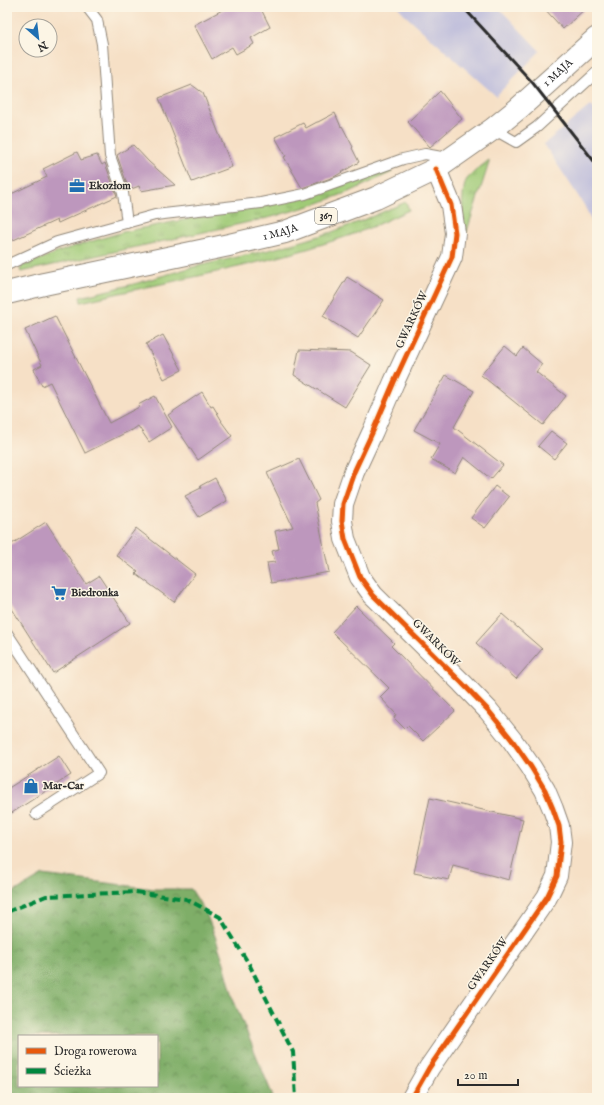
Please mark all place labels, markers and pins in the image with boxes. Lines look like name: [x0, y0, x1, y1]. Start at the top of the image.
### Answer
office icon: Ekozłom: [68, 177, 86, 195]
place label: Ekozłom: [89, 179, 131, 193]
supermarket icon: Biedronka: [50, 584, 68, 602]
place label: Biedronka: [71, 586, 119, 600]
shop icon: Mar-Car: [22, 777, 40, 795]
place label: Mar-Car: [43, 779, 85, 793]

